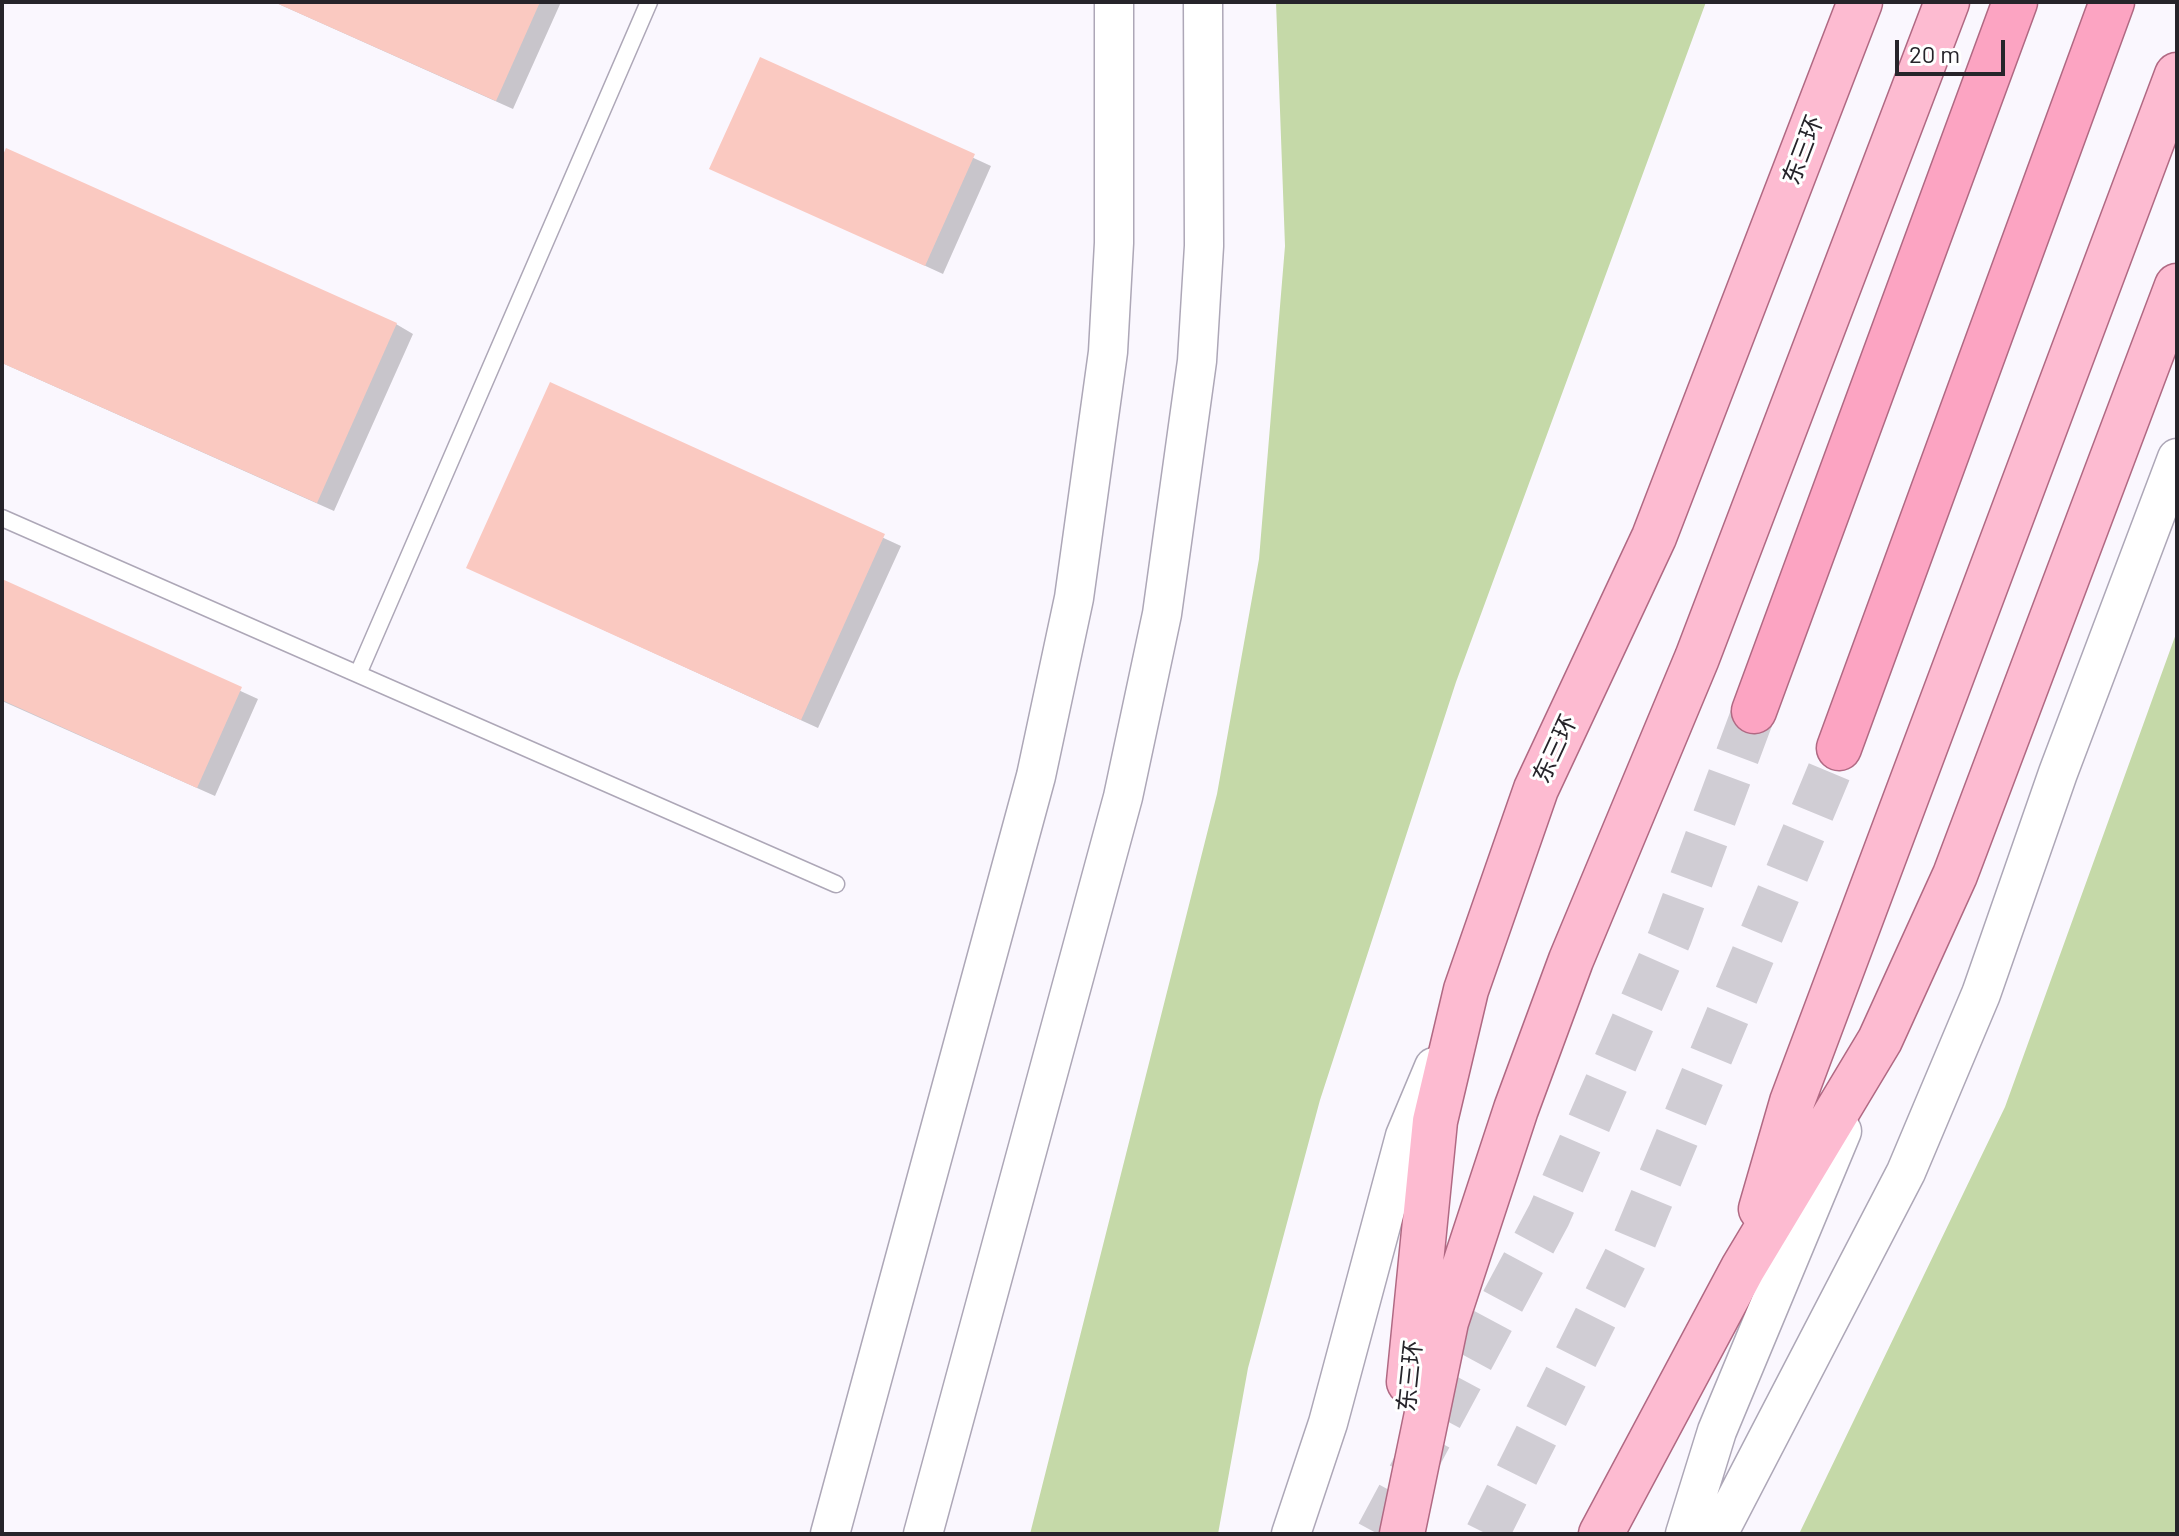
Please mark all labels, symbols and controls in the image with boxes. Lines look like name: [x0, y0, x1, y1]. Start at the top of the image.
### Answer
scale bar: [1899, 24, 2009, 74]
text: 20 m: [1909, 39, 1960, 68]
street label: 东三环: [1777, 111, 1829, 189]
street label: 东三环: [1527, 710, 1583, 788]
street label: 东三环: [1392, 1339, 1428, 1413]

